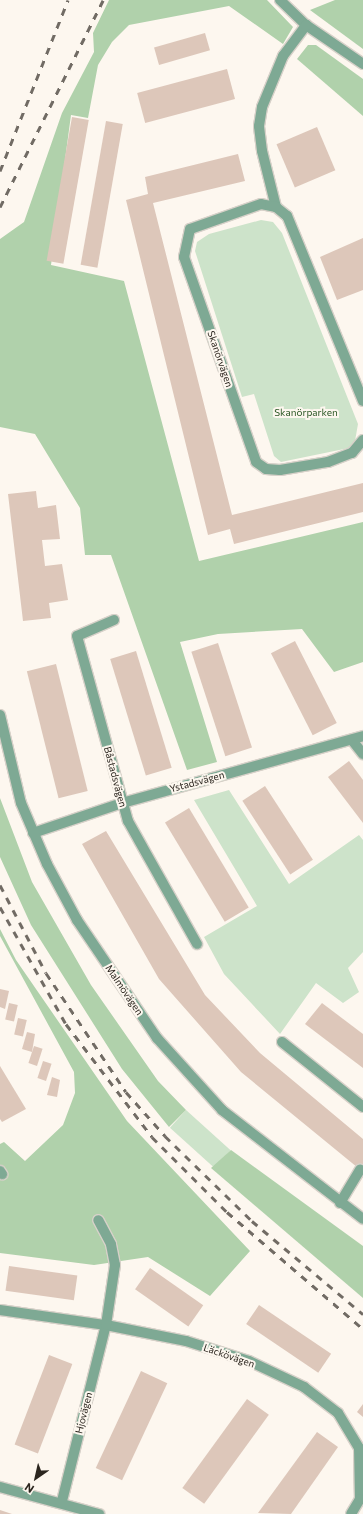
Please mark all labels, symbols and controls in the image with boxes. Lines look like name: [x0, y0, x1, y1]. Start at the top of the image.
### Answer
street label: Skanörvägen: [205, 329, 235, 389]
park label: Skanörparken: [274, 407, 338, 419]
street label: Båstadsvägen: [101, 745, 129, 809]
street label: Ystadsvägen: [168, 769, 226, 795]
street label: Malmövägen: [103, 962, 145, 1018]
street label: Läckövägen: [202, 1342, 256, 1370]
street label: Hjovägen: [73, 1391, 95, 1435]
north arrow: [16, 1458, 56, 1498]
text: N: [22, 1481, 36, 1496]

